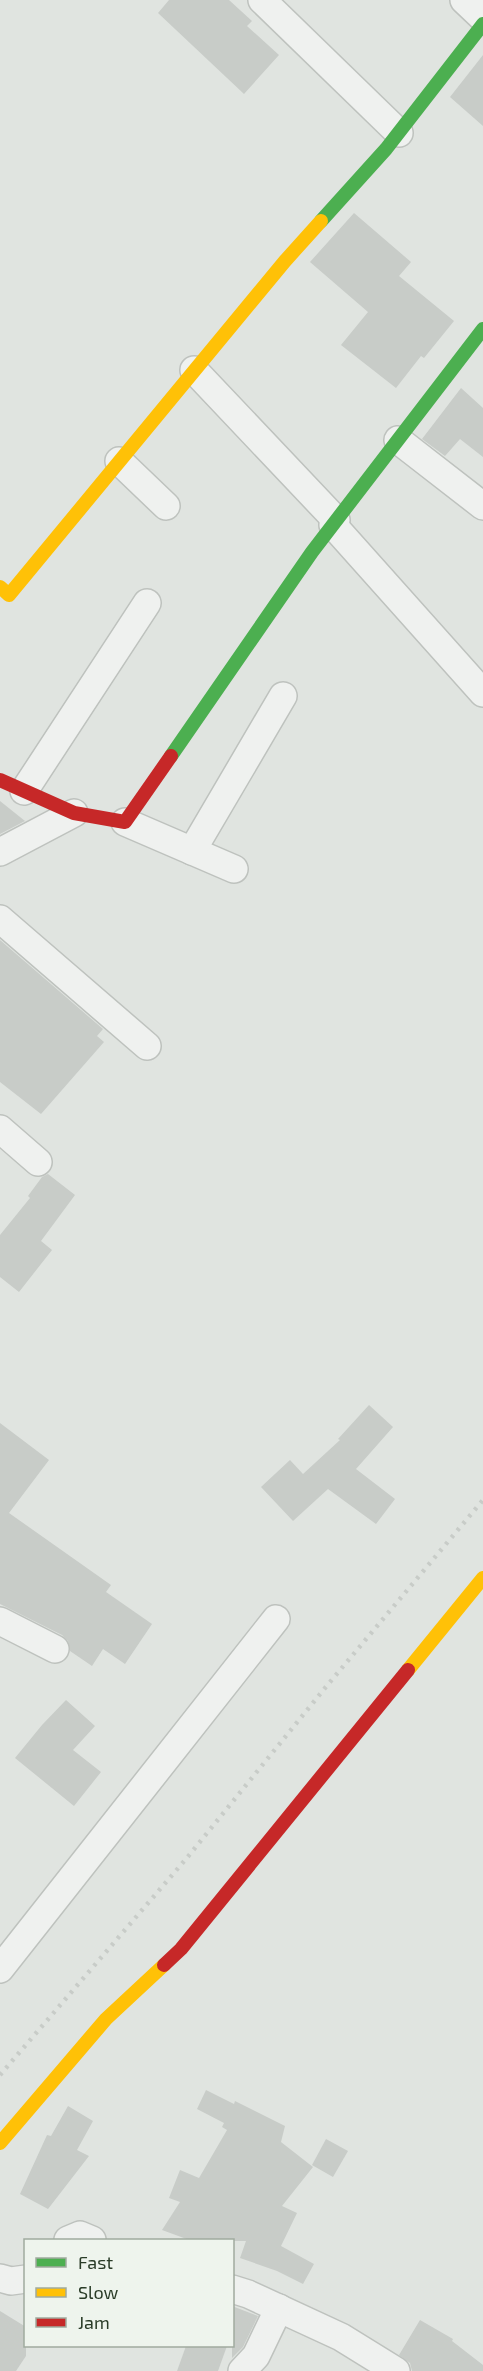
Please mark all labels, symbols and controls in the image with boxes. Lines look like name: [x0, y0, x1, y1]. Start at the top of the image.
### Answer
legend: [24, 2239, 234, 2347]
text: Fast: [78, 2251, 113, 2273]
text: Slow: [78, 2281, 119, 2303]
text: Jam: [78, 2311, 110, 2333]

